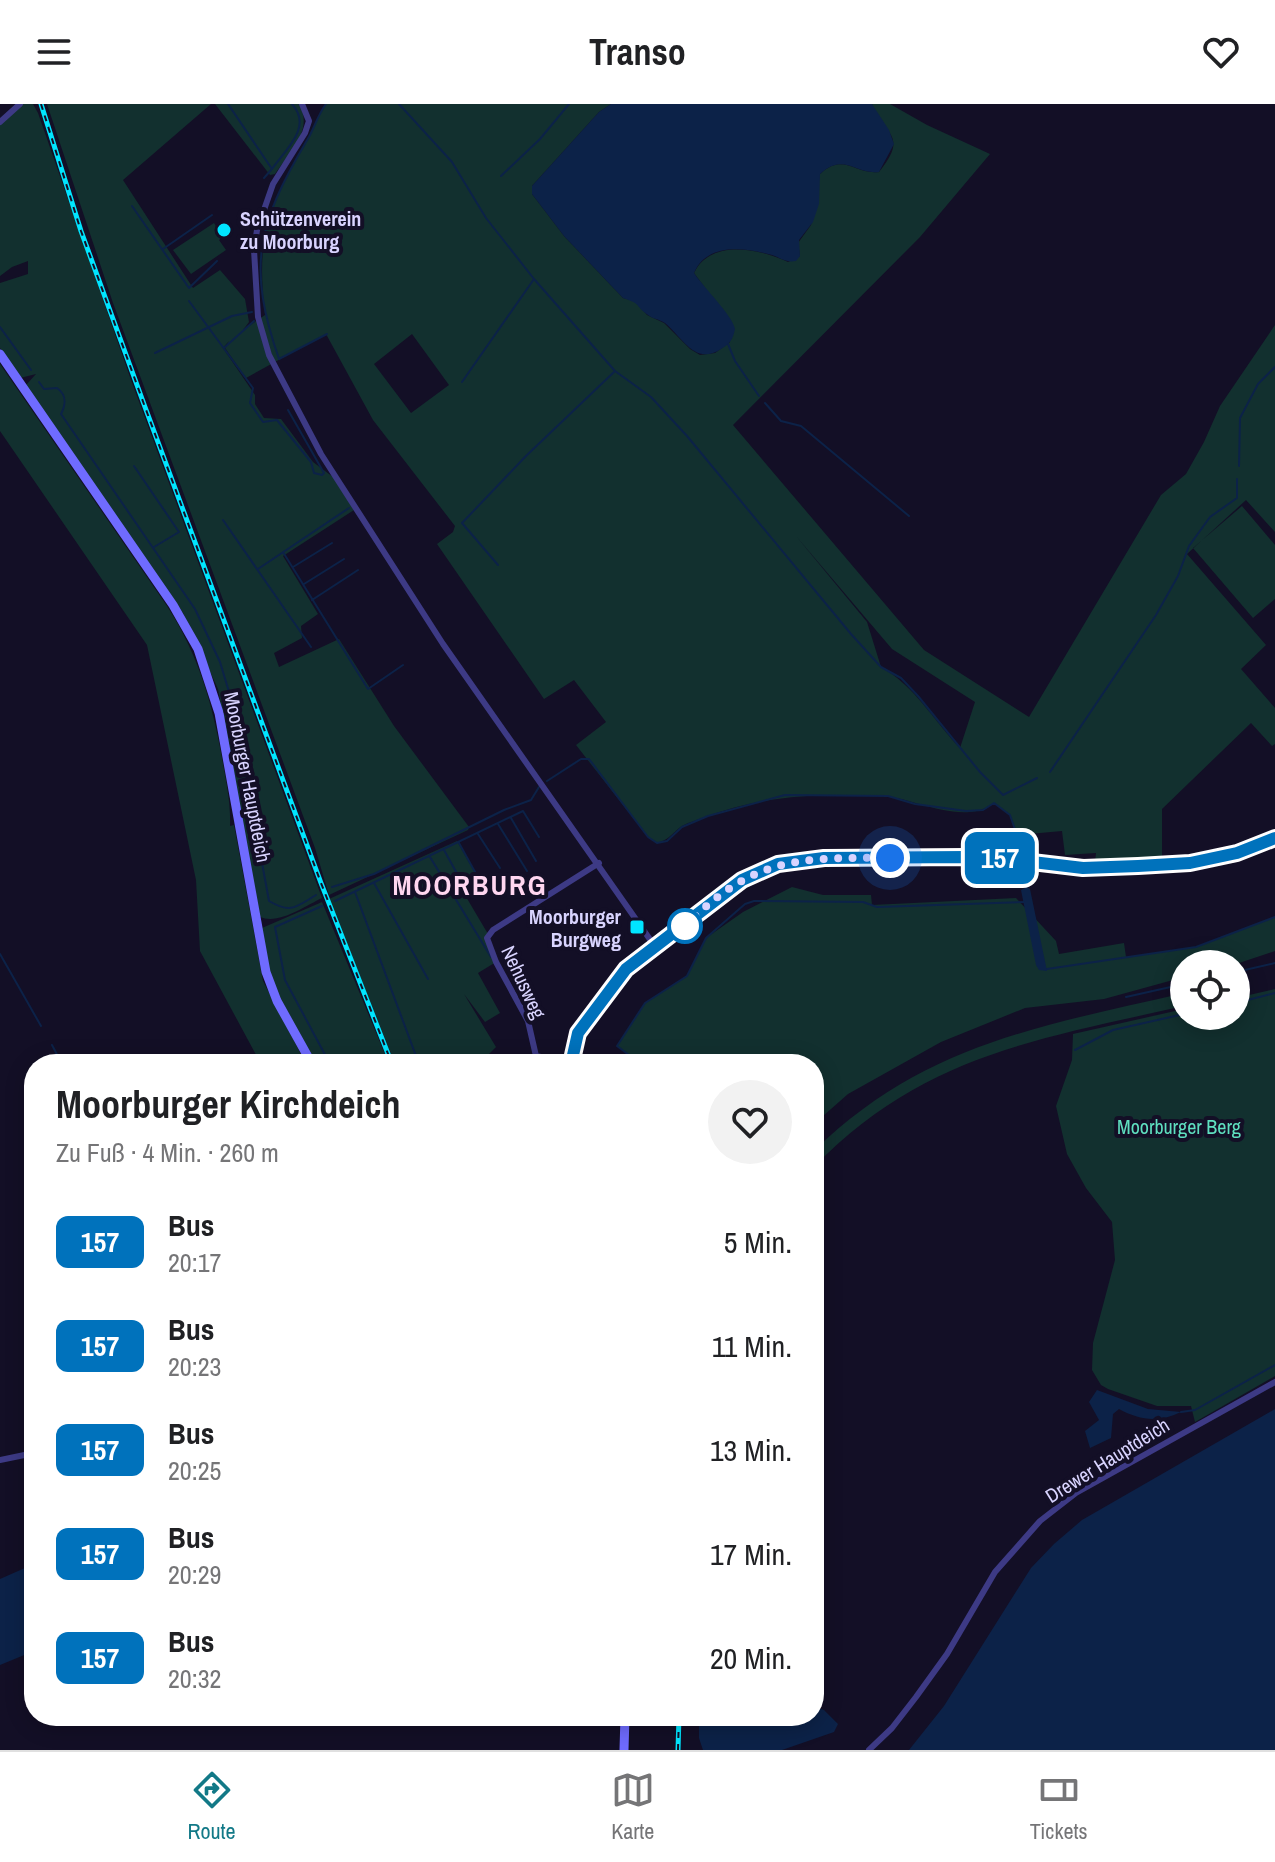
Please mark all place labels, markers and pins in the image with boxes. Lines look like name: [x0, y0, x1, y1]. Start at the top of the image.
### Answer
place label: Schützenverein zu Moorburg: [240, 205, 361, 255]
marker: Schützenverein zu Moorburg: [215, 221, 233, 239]
place label: Moorburger Burgweg: [529, 903, 622, 953]
unlabelled marker: [668, 909, 702, 943]
marker: Moorburger Burgweg: [628, 918, 646, 936]

